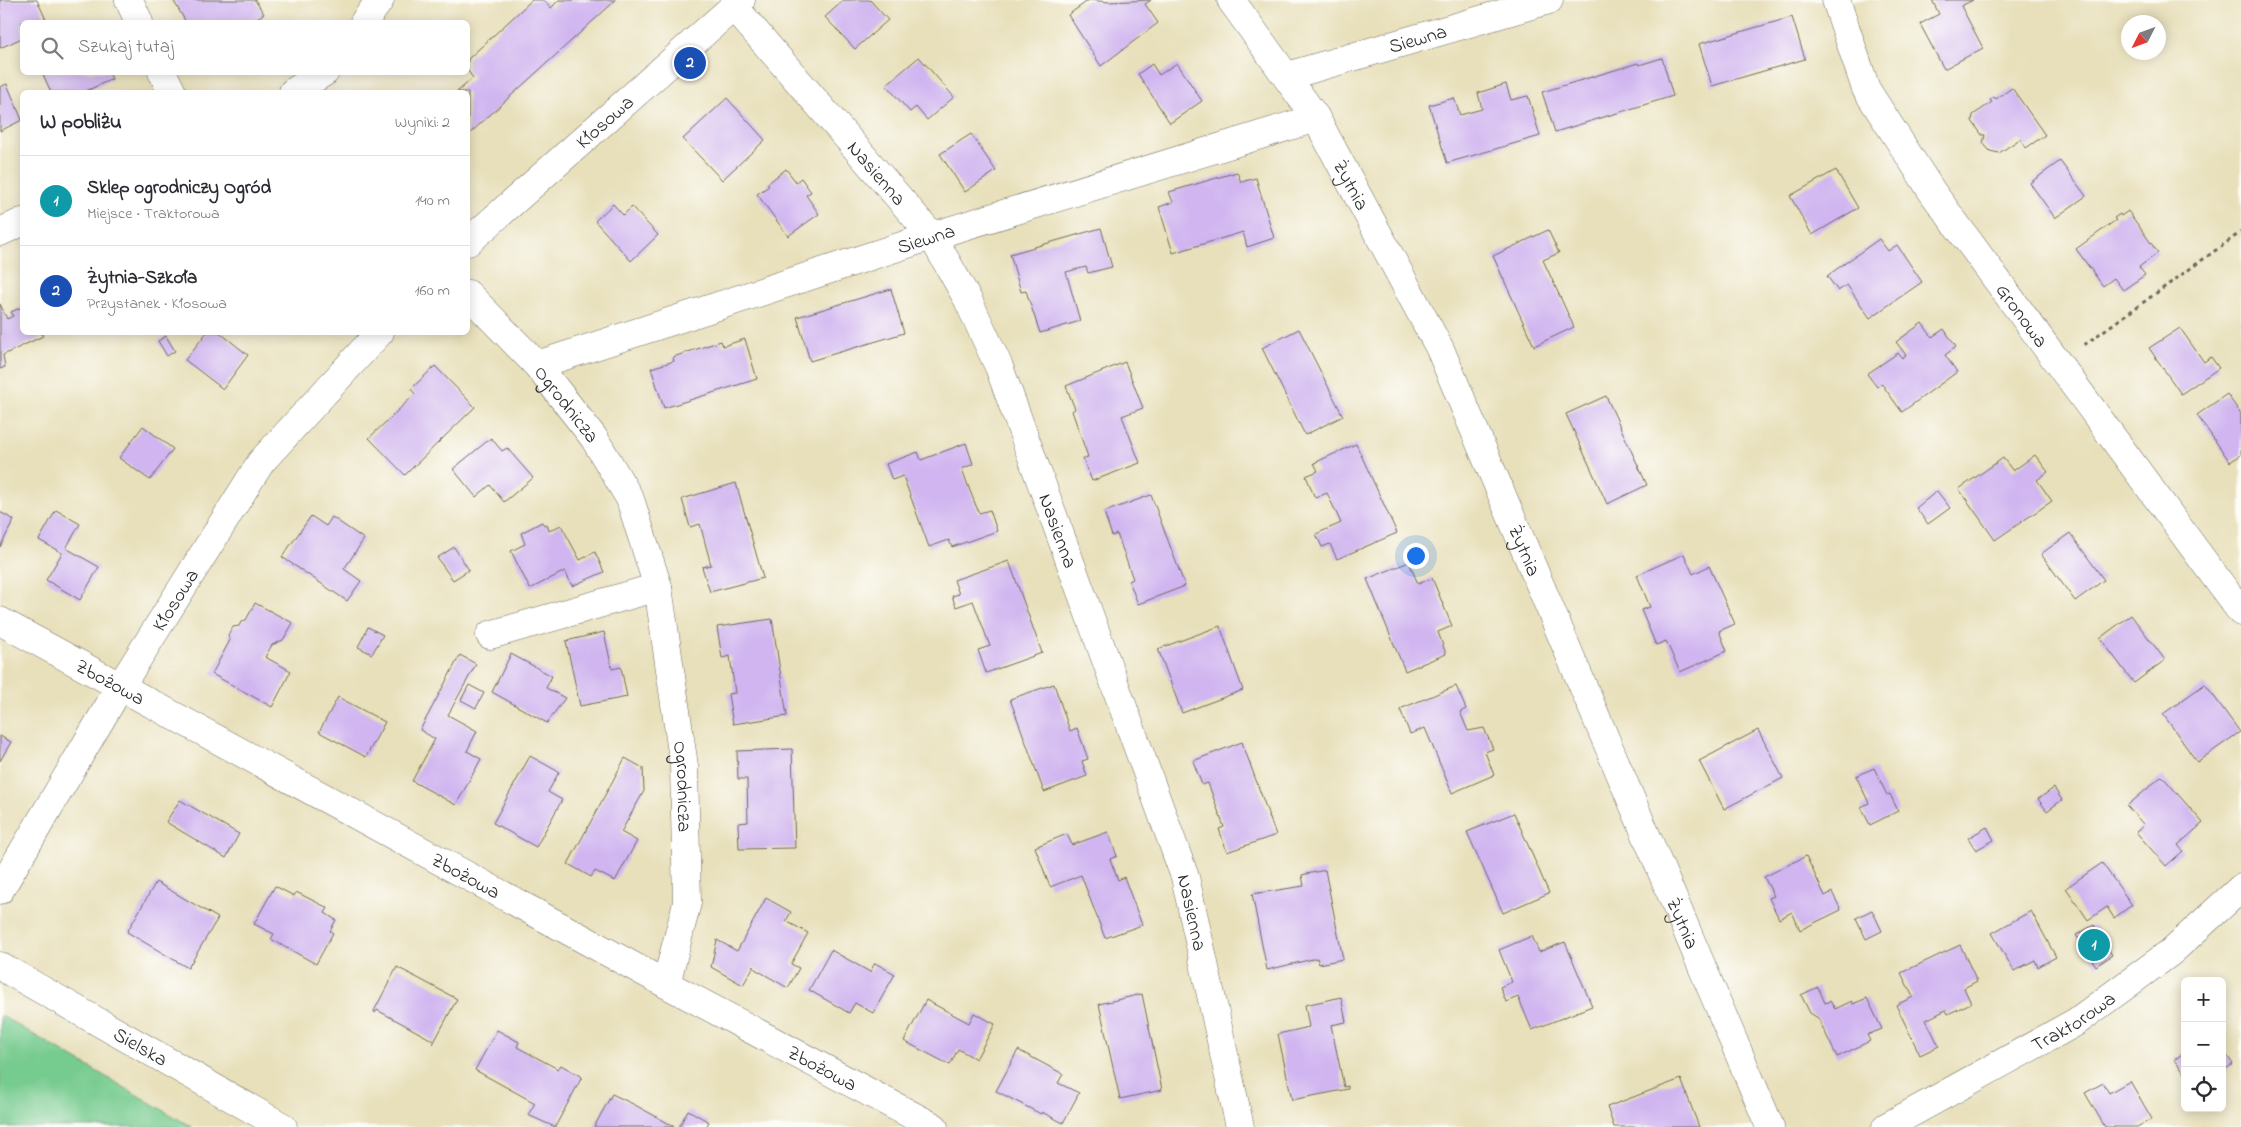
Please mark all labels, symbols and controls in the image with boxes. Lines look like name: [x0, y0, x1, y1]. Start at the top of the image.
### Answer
north arrow: [2121, 15, 2166, 60]
street label: Siewna: [1386, 18, 1451, 63]
search box: [20, 20, 470, 75]
icon: search: [38, 34, 66, 62]
text: Szukaj tutaj: [78, 34, 174, 61]
pin: 2: [674, 44, 706, 82]
street label: Kłosowa: [570, 89, 641, 157]
text: W pobliżu: [40, 108, 122, 138]
text: Wyniki: 2: [395, 111, 450, 135]
street label: Nasienna: [839, 135, 912, 213]
street label: Żytnia: [1324, 155, 1375, 216]
text: Sklep ogrodniczy Ogród: [87, 175, 271, 202]
text: 1: [53, 189, 59, 213]
text: 140 m: [415, 189, 450, 213]
text: Miejsce · Traktorowa: [87, 202, 220, 226]
street label: Siewna: [894, 218, 959, 263]
text: Żytnia-Szkoła: [87, 265, 197, 292]
street label: Gronowa: [1987, 278, 2054, 355]
text: 2: [52, 279, 60, 303]
text: 160 m: [415, 279, 450, 303]
text: Przystanek · Kłosowa: [87, 292, 227, 316]
street label: Ogrodnicza: [526, 360, 605, 450]
street label: Nasienna: [1029, 490, 1083, 573]
street label: Żytnia: [1499, 521, 1547, 581]
your location: [1403, 543, 1429, 569]
street label: Kłosowa: [146, 564, 208, 638]
street label: Zbożowa: [70, 653, 149, 714]
street label: Ogrodnicza: [664, 739, 697, 832]
street label: Zbożowa: [425, 847, 505, 908]
street label: Nasienna: [1168, 872, 1213, 954]
street label: Żytnia: [1657, 894, 1705, 954]
pin: 1: [2078, 926, 2110, 964]
map controls: [2181, 977, 2226, 1112]
button: +: [2181, 977, 2226, 1022]
street label: Traktorowa: [2027, 985, 2123, 1061]
street label: Sielska: [107, 1021, 172, 1075]
button: −: [2181, 1022, 2226, 1067]
street label: Zbożowa: [781, 1039, 861, 1100]
button: locate: [2181, 1067, 2226, 1112]

